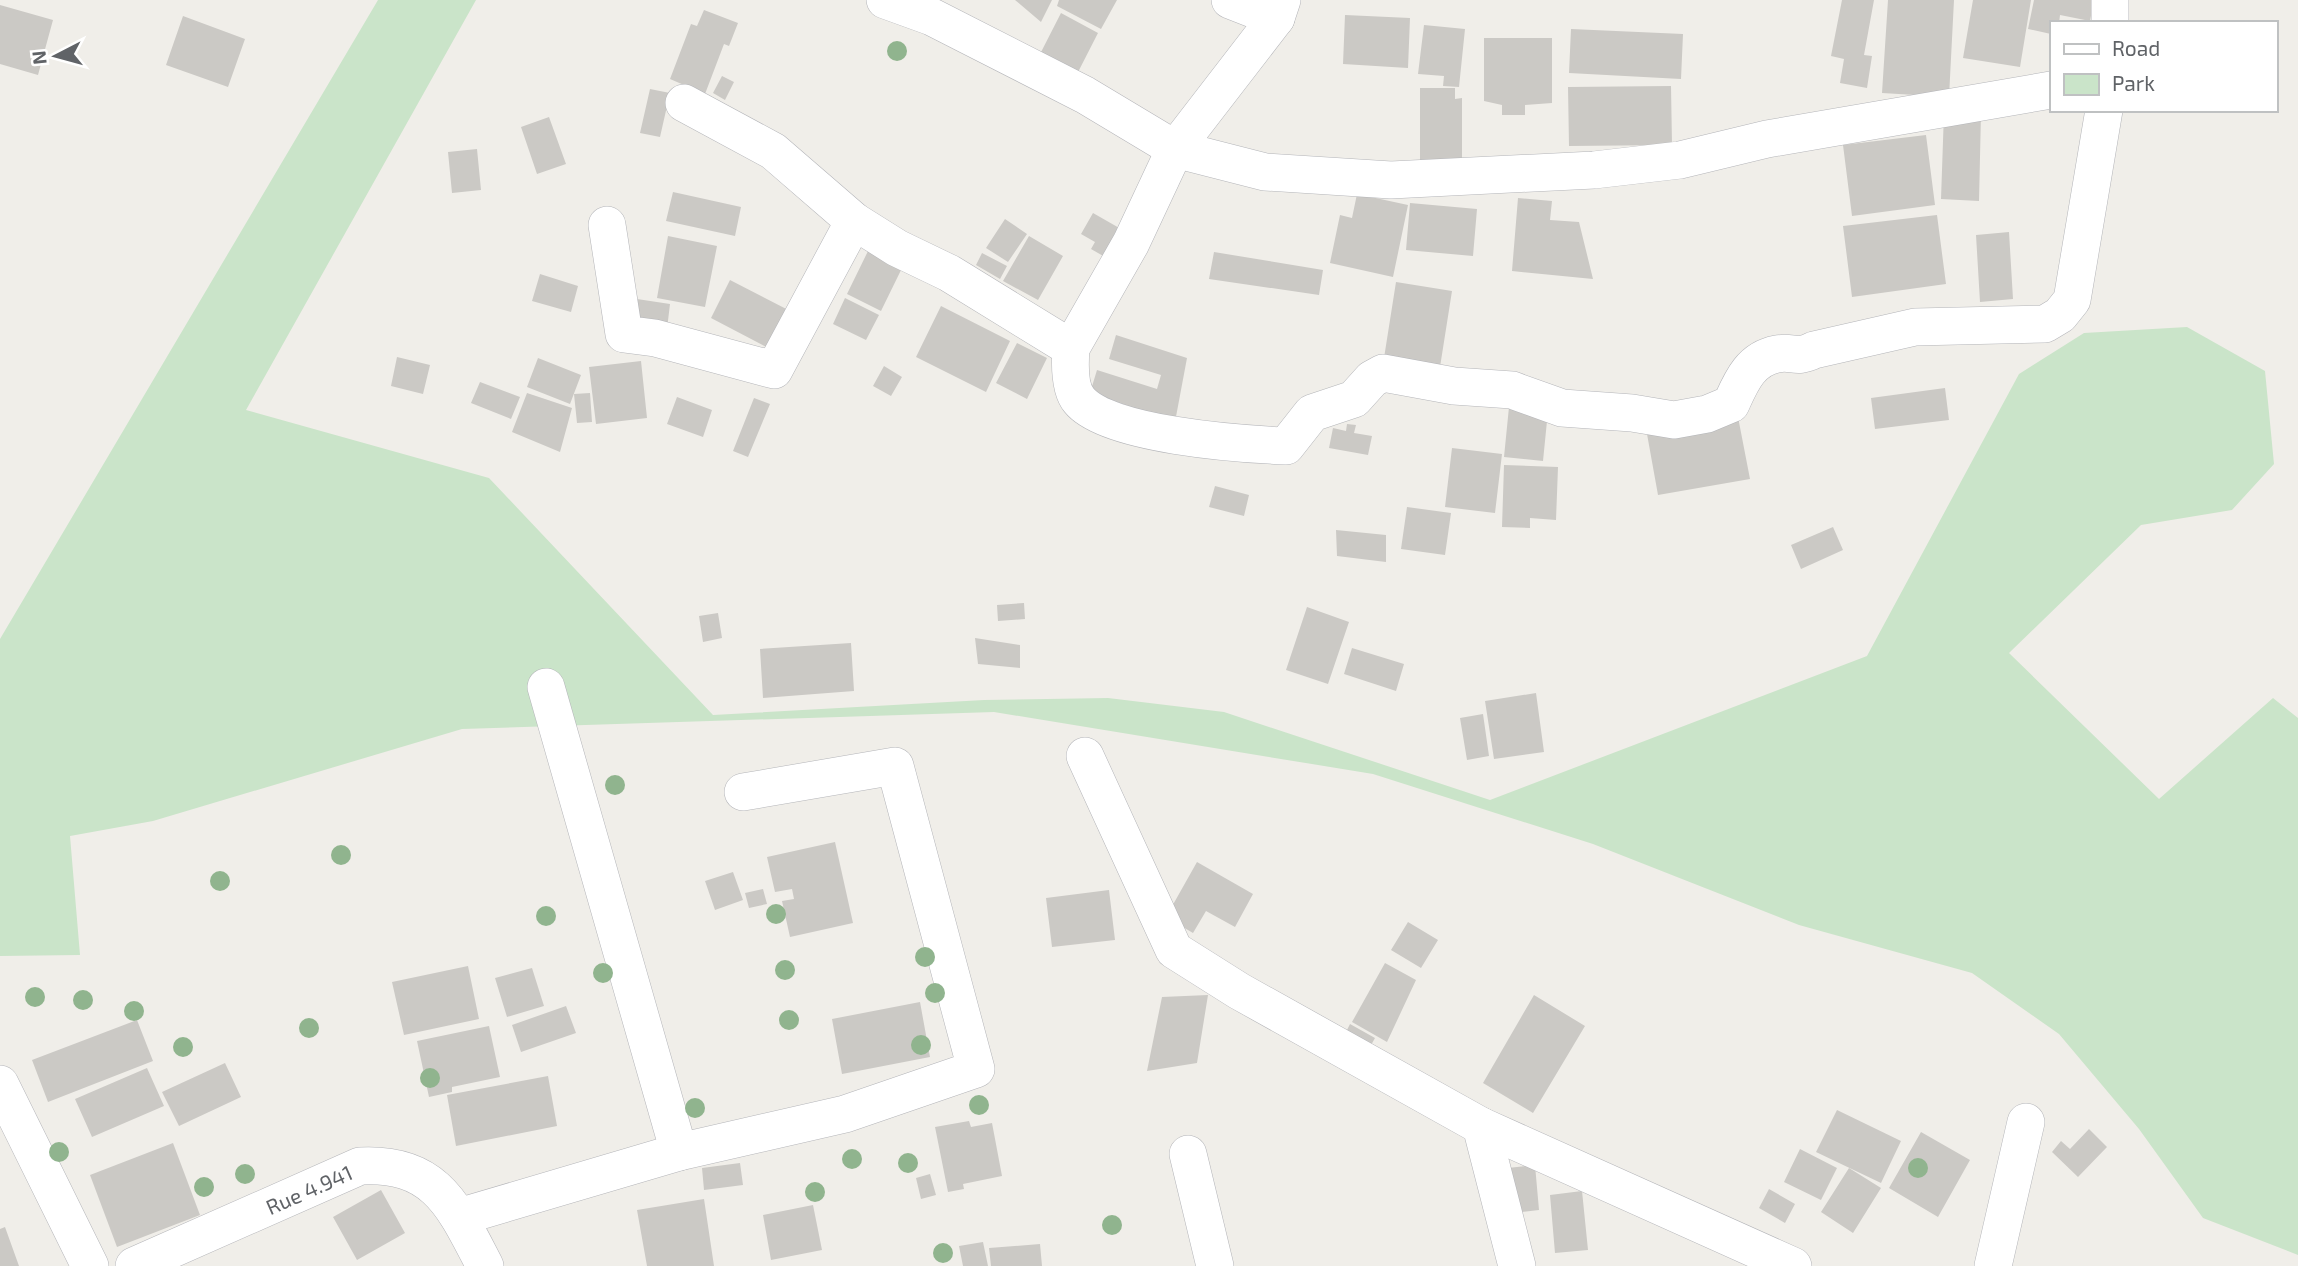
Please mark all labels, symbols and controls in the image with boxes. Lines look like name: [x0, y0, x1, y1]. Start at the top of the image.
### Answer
north arrow: [21, 21, 91, 91]
legend: [2050, 21, 2277, 112]
text: Road: [2112, 35, 2160, 60]
text: N: [26, 50, 51, 66]
text: Park: [2112, 70, 2155, 95]
street label: Rue 4.941: [262, 1159, 356, 1219]

